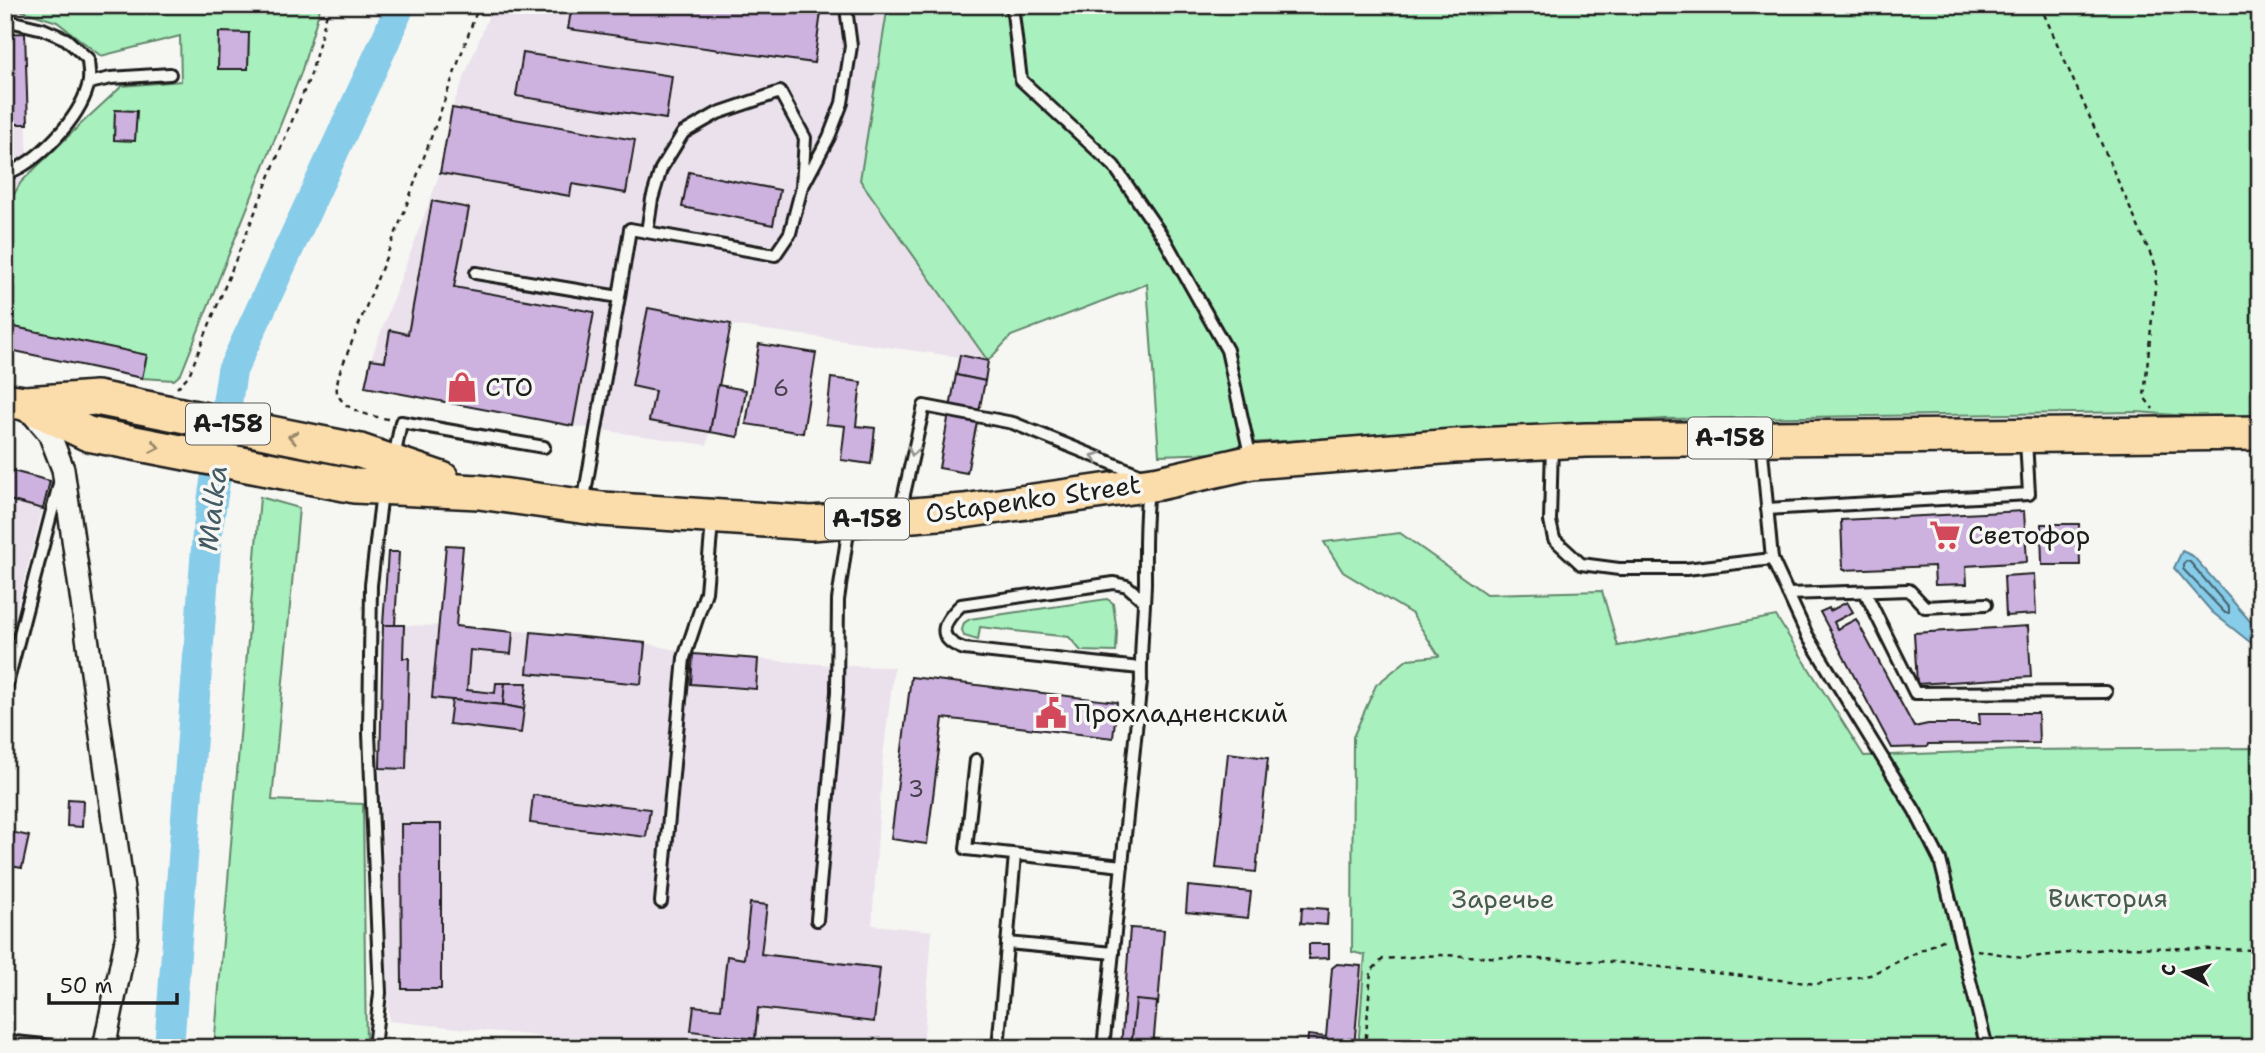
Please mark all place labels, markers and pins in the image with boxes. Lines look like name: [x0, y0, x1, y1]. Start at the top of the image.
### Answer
place label: СТО: [485, 369, 533, 404]
shop icon: СТО: [445, 370, 479, 404]
place label: Светофор: [1968, 517, 2090, 552]
supermarket icon: Светофор: [1928, 518, 1962, 552]
place label: Прохладненский: [1074, 695, 1288, 730]
public building icon: Прохладненский: [1034, 696, 1068, 730]

